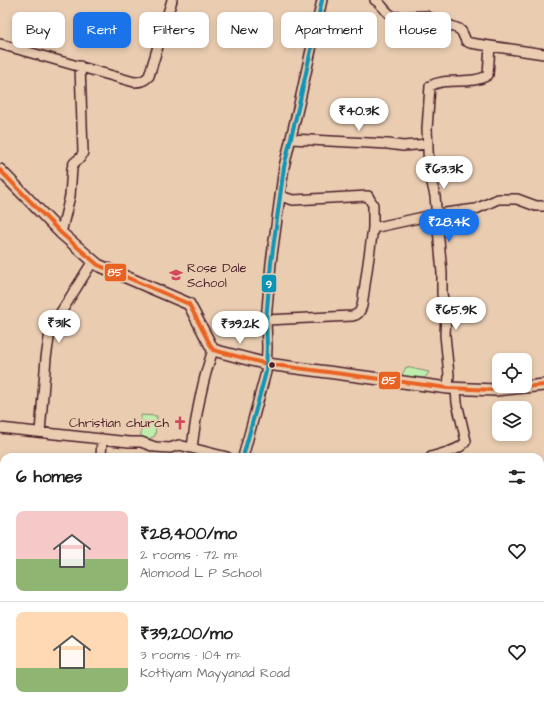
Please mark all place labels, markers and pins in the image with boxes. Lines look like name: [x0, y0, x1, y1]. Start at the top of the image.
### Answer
pin: ₹40.3K: [326, 98, 392, 132]
pin: ₹63.3K: [411, 156, 477, 190]
pin: ₹28.4K: [416, 209, 482, 243]
place label: Rose Dale School: [187, 259, 246, 292]
school or university icon: Rose Dale School: [168, 267, 184, 283]
pin: ₹65.9K: [423, 297, 489, 331]
pin: ₹31K: [35, 310, 83, 344]
pin: ₹39.2K: [207, 311, 273, 345]
unlabelled marker: [267, 360, 277, 370]
place label: Christian church: [69, 414, 170, 432]
church icon: Christian church: [172, 415, 188, 431]

